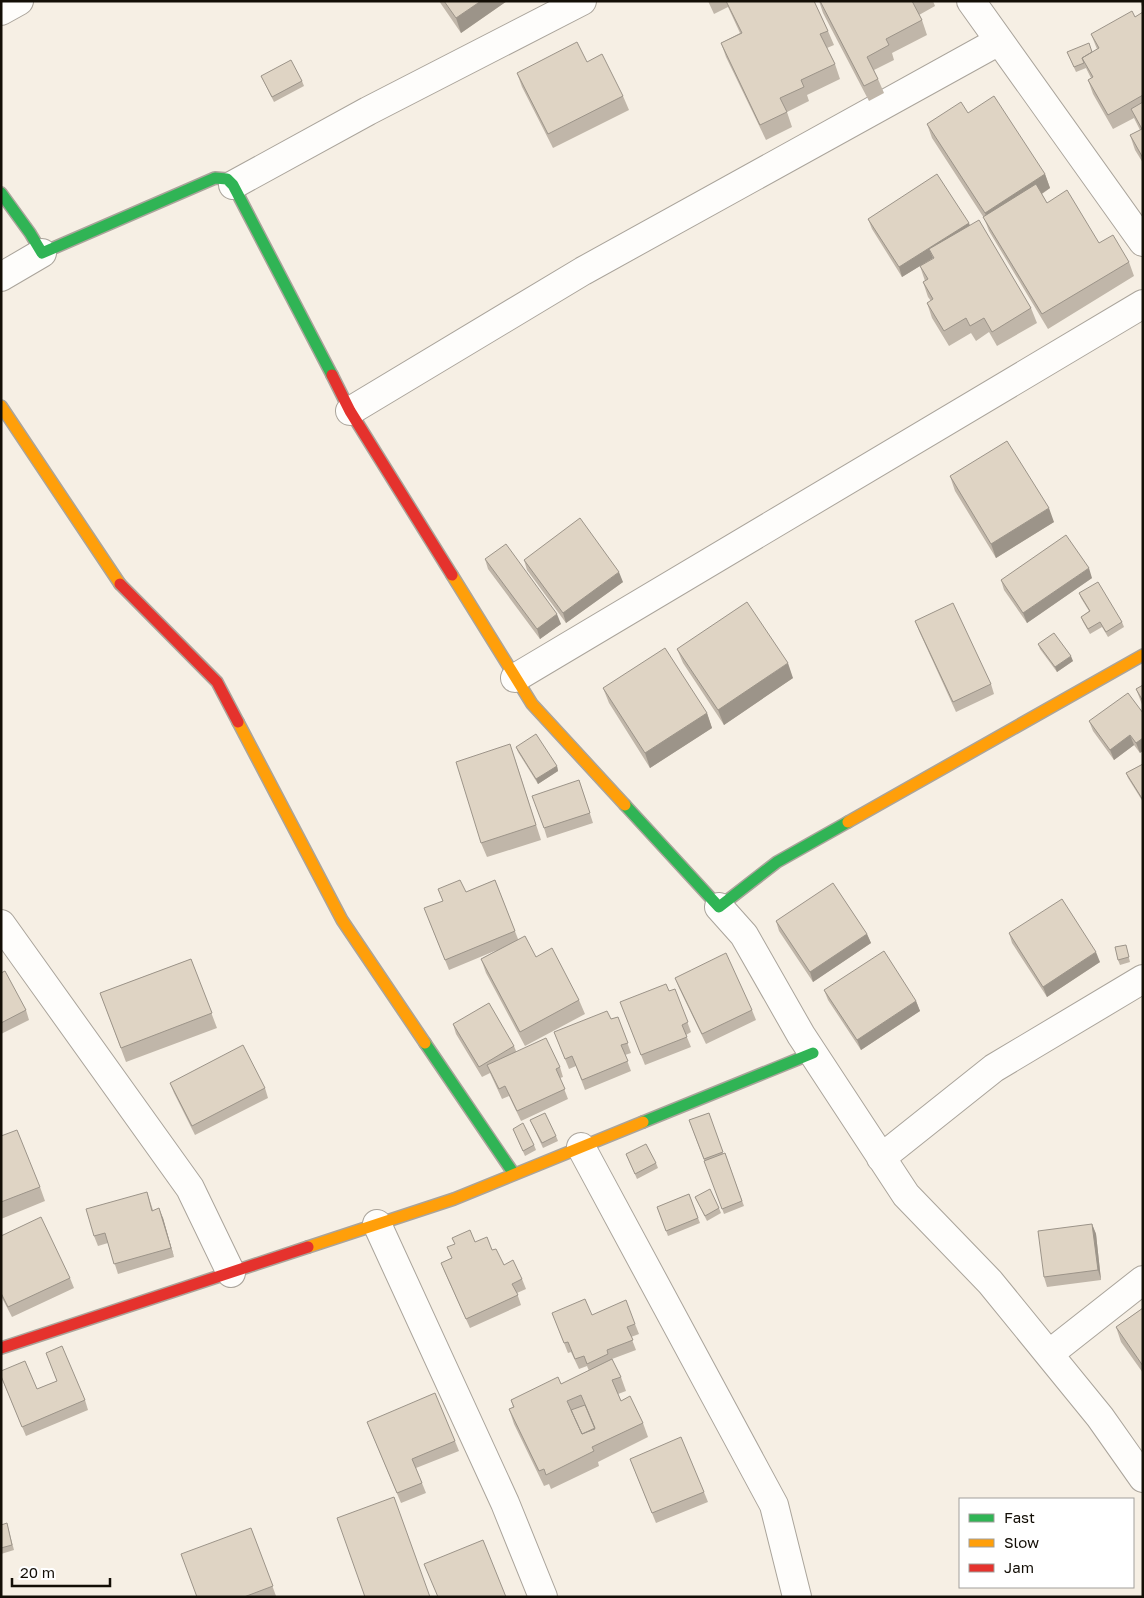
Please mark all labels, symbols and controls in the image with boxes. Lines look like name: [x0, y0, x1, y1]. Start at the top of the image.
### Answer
legend: [959, 1498, 1134, 1588]
text: Fast: [1004, 1508, 1035, 1526]
text: Slow: [1004, 1533, 1039, 1551]
scale bar: [12, 1556, 110, 1588]
text: Jam: [1004, 1558, 1034, 1576]
text: 20 m: [20, 1563, 55, 1581]

